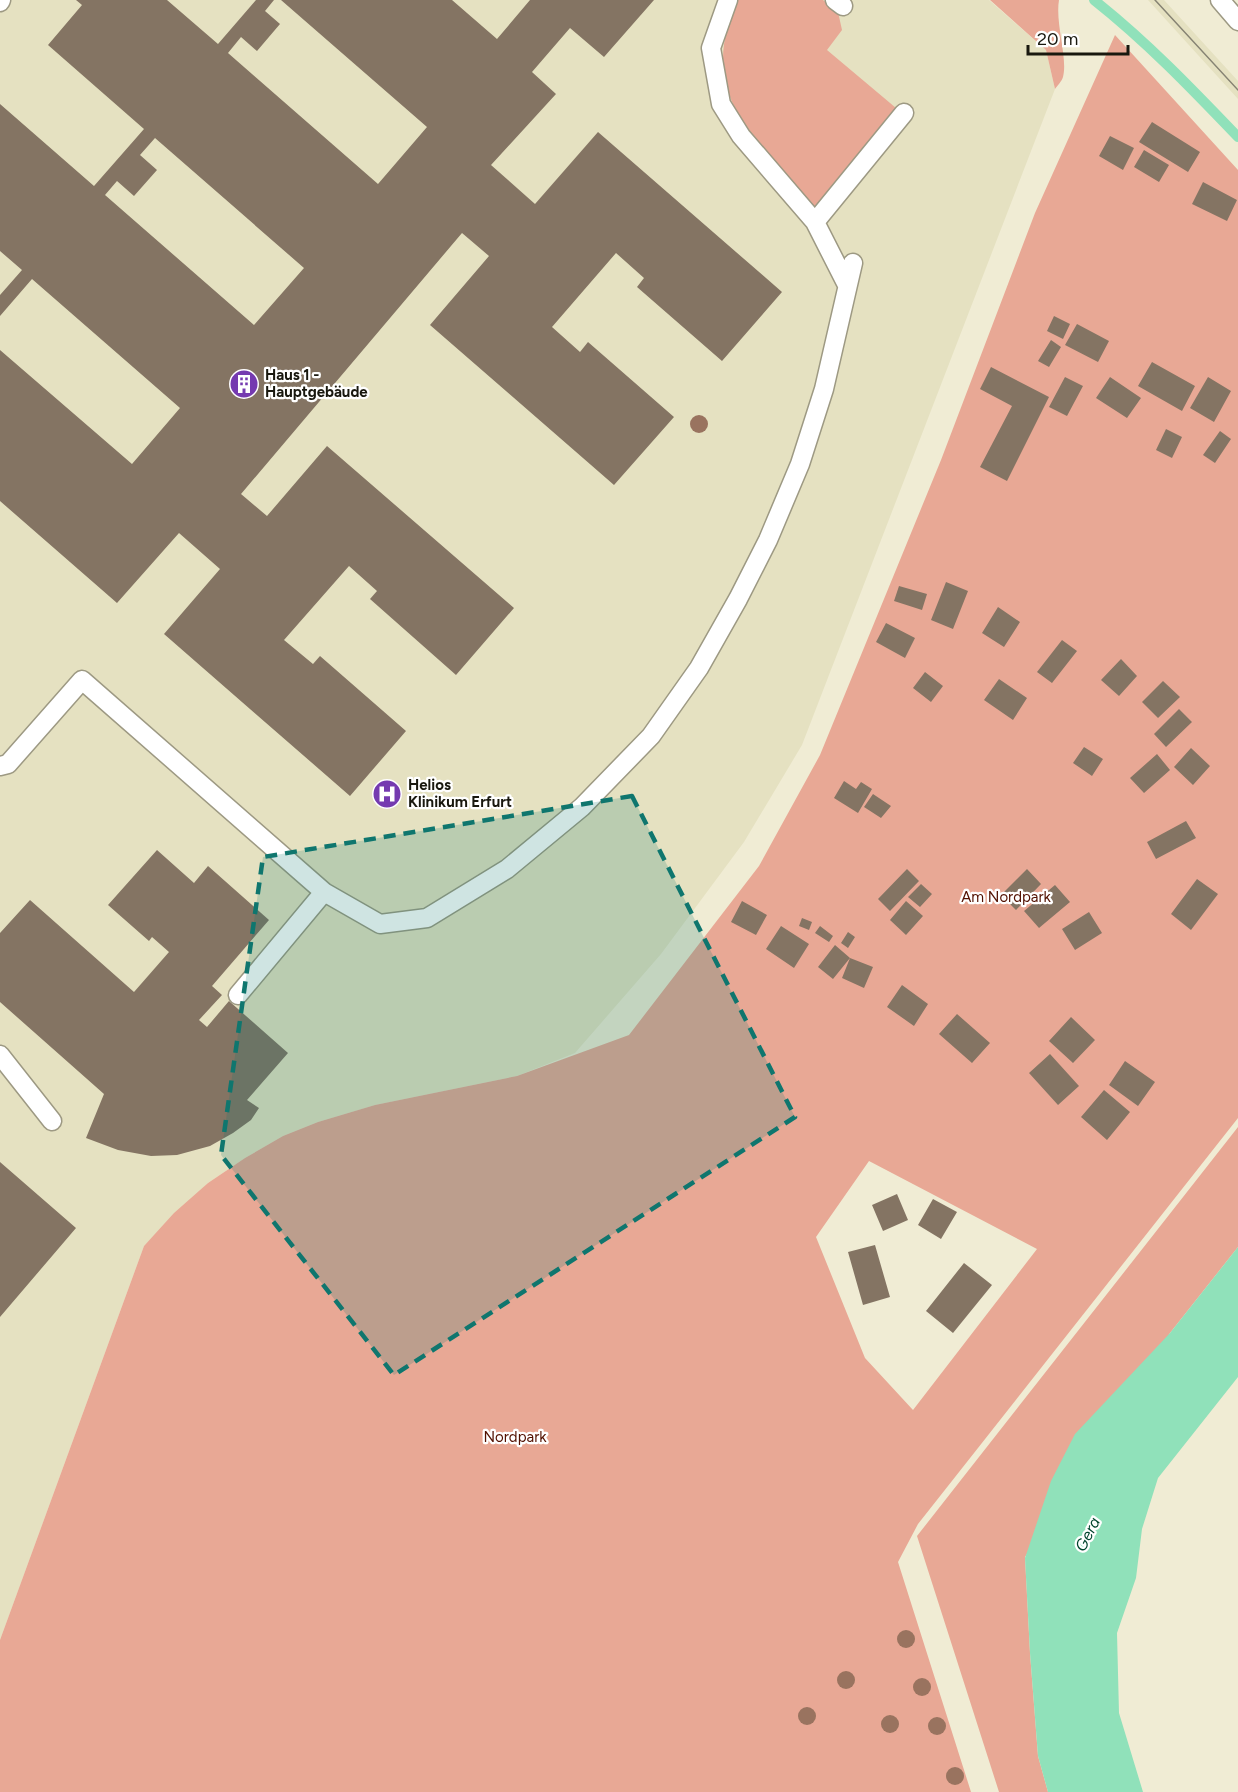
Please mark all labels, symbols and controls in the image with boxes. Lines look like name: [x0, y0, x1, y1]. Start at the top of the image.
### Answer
scale bar: [1028, 18, 1128, 56]
text: 20 m: [1037, 28, 1078, 50]
place label: Haus 1 - Hauptgebäude: [265, 366, 368, 401]
building icon: Haus 1 - Hauptgebäude: [228, 368, 260, 400]
place label: Helios Klinikum Erfurt: [408, 776, 512, 811]
hospital icon: Helios Klinikum Erfurt: [371, 778, 403, 810]
park label: Am Nordpark: [961, 888, 1052, 906]
park label: Nordpark: [483, 1428, 547, 1446]
water label: Gera: [1071, 1514, 1104, 1554]

